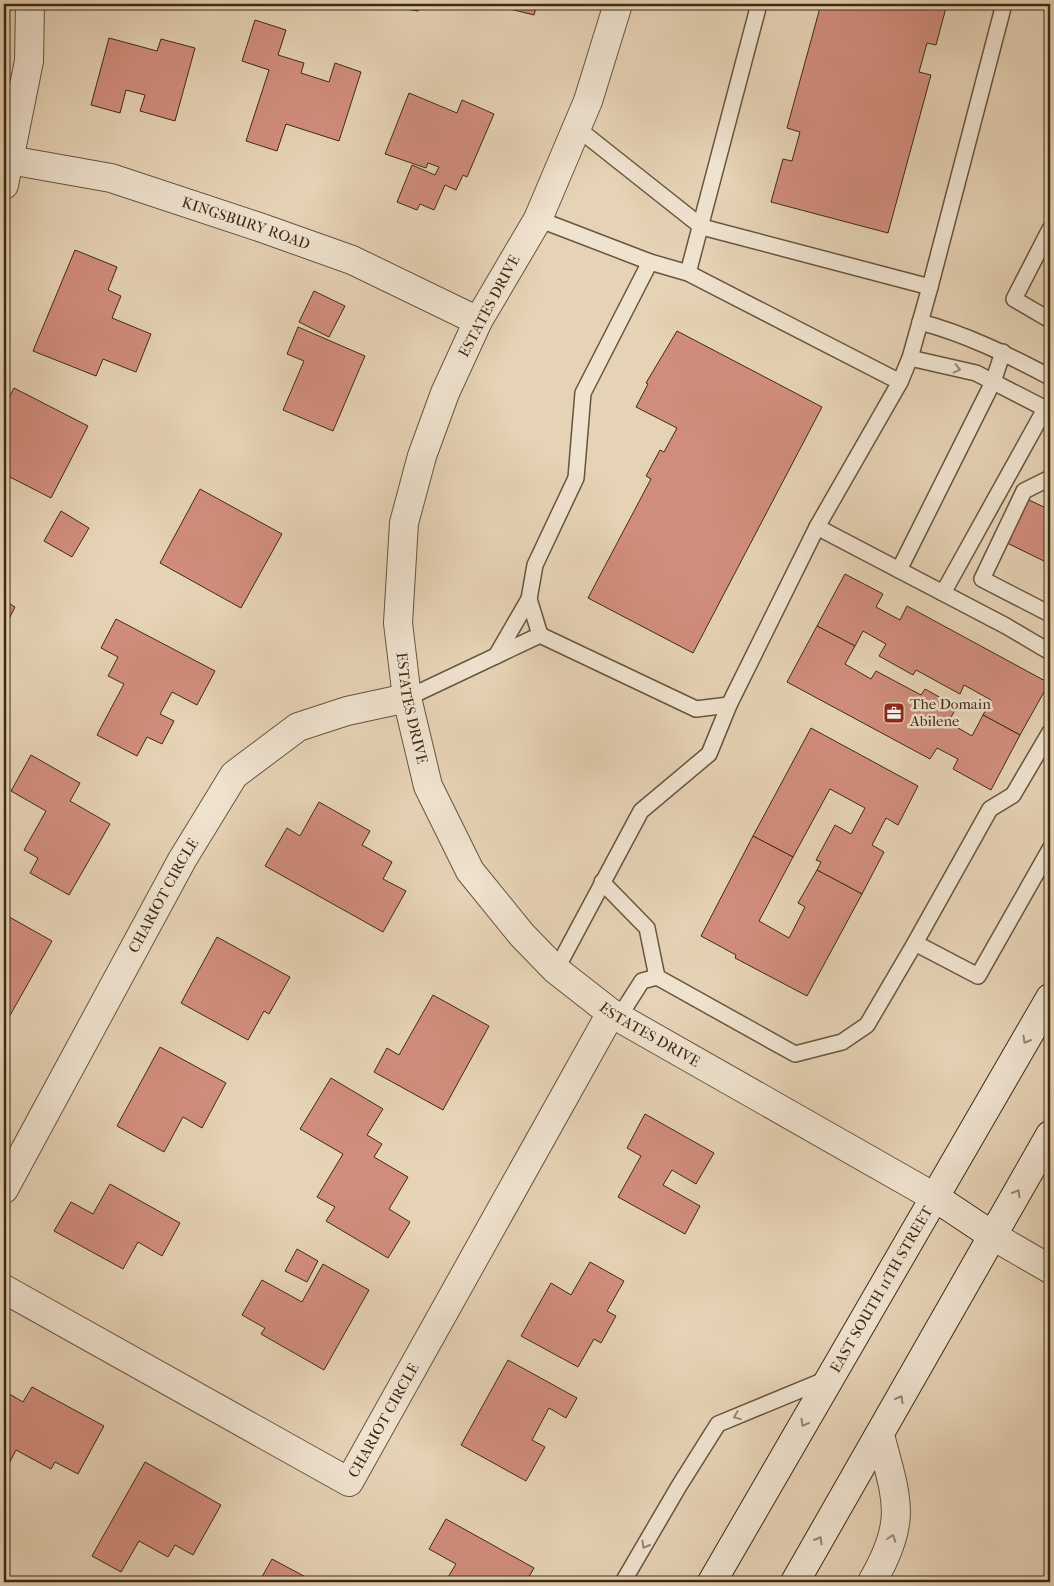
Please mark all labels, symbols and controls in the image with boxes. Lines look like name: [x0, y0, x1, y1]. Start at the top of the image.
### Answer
street label: KINGSBURY ROAD: [179, 193, 313, 253]
street label: ESTATES DRIVE: [454, 252, 524, 360]
one-way arrow: [953, 363, 961, 374]
street label: ESTATES DRIVE: [393, 651, 431, 765]
place label: The Domain Abilene: [909, 695, 991, 730]
office icon: The Domain Abilene: [882, 701, 906, 725]
street label: CHARIOT CIRCLE: [125, 835, 202, 956]
street label: ESTATES DRIVE: [596, 998, 703, 1071]
one-way arrow: [1022, 1035, 1032, 1044]
one-way arrow: [1010, 1190, 1020, 1199]
street label: EAST SOUTH 11TH STREET: [826, 1202, 937, 1376]
street label: CHARIOT CIRCLE: [344, 1360, 423, 1481]
one-way arrow: [894, 1395, 904, 1404]
one-way arrow: [733, 1410, 742, 1420]
one-way arrow: [801, 1418, 811, 1427]
one-way arrow: [886, 1535, 896, 1543]
one-way arrow: [813, 1536, 823, 1545]
one-way arrow: [641, 1540, 651, 1549]

